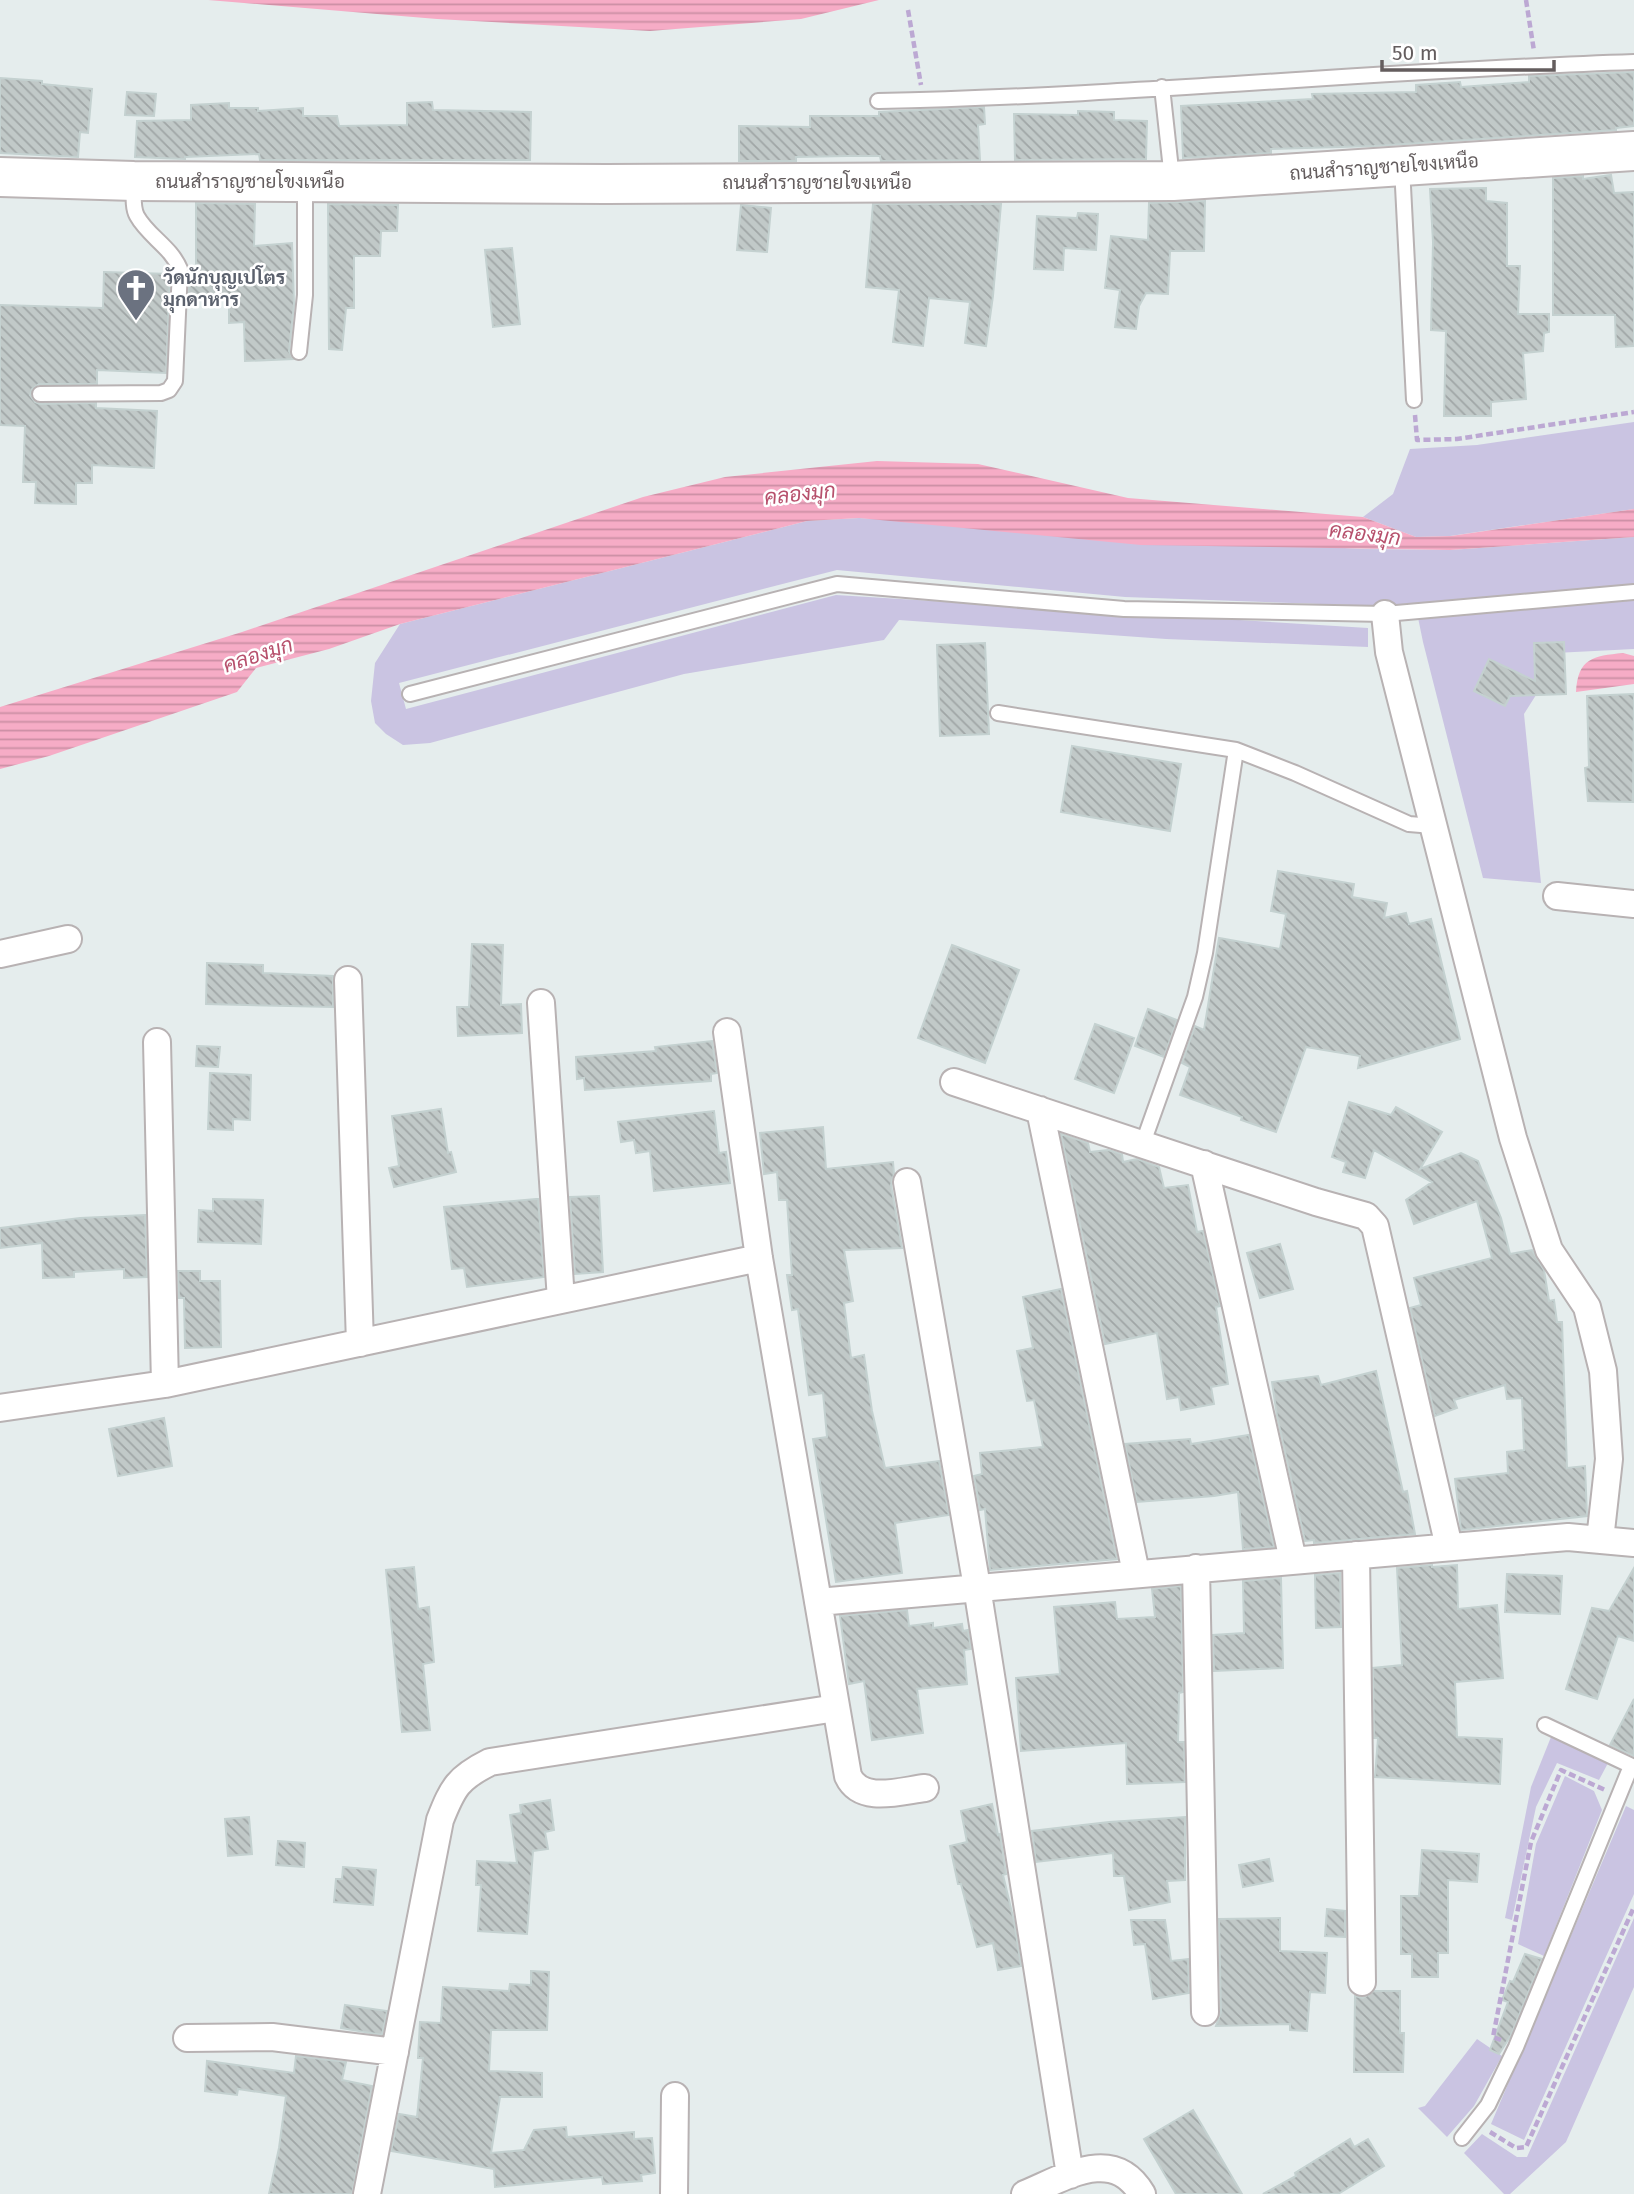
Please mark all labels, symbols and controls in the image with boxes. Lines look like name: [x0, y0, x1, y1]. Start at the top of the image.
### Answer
scale bar: [1382, 28, 1554, 72]
text: 50 m: [1392, 40, 1438, 66]
street label: ถนนสำราญชายโขงเหนือ: [1289, 148, 1479, 185]
street label: ถนนสำราญชายโขงเหนือ: [155, 169, 345, 193]
street label: ถนนสำราญชายโขงเหนือ: [722, 170, 912, 194]
place label: วัดนักบุญเปโตร มุกดาหาร: [163, 265, 285, 314]
church icon: วัดนักบุญเปโตร มุกดาหาร: [115, 267, 157, 322]
water label: คลองมุก: [763, 477, 837, 512]
water label: คลองมุก: [1328, 517, 1402, 552]
water label: คลองมุก: [220, 632, 296, 679]

